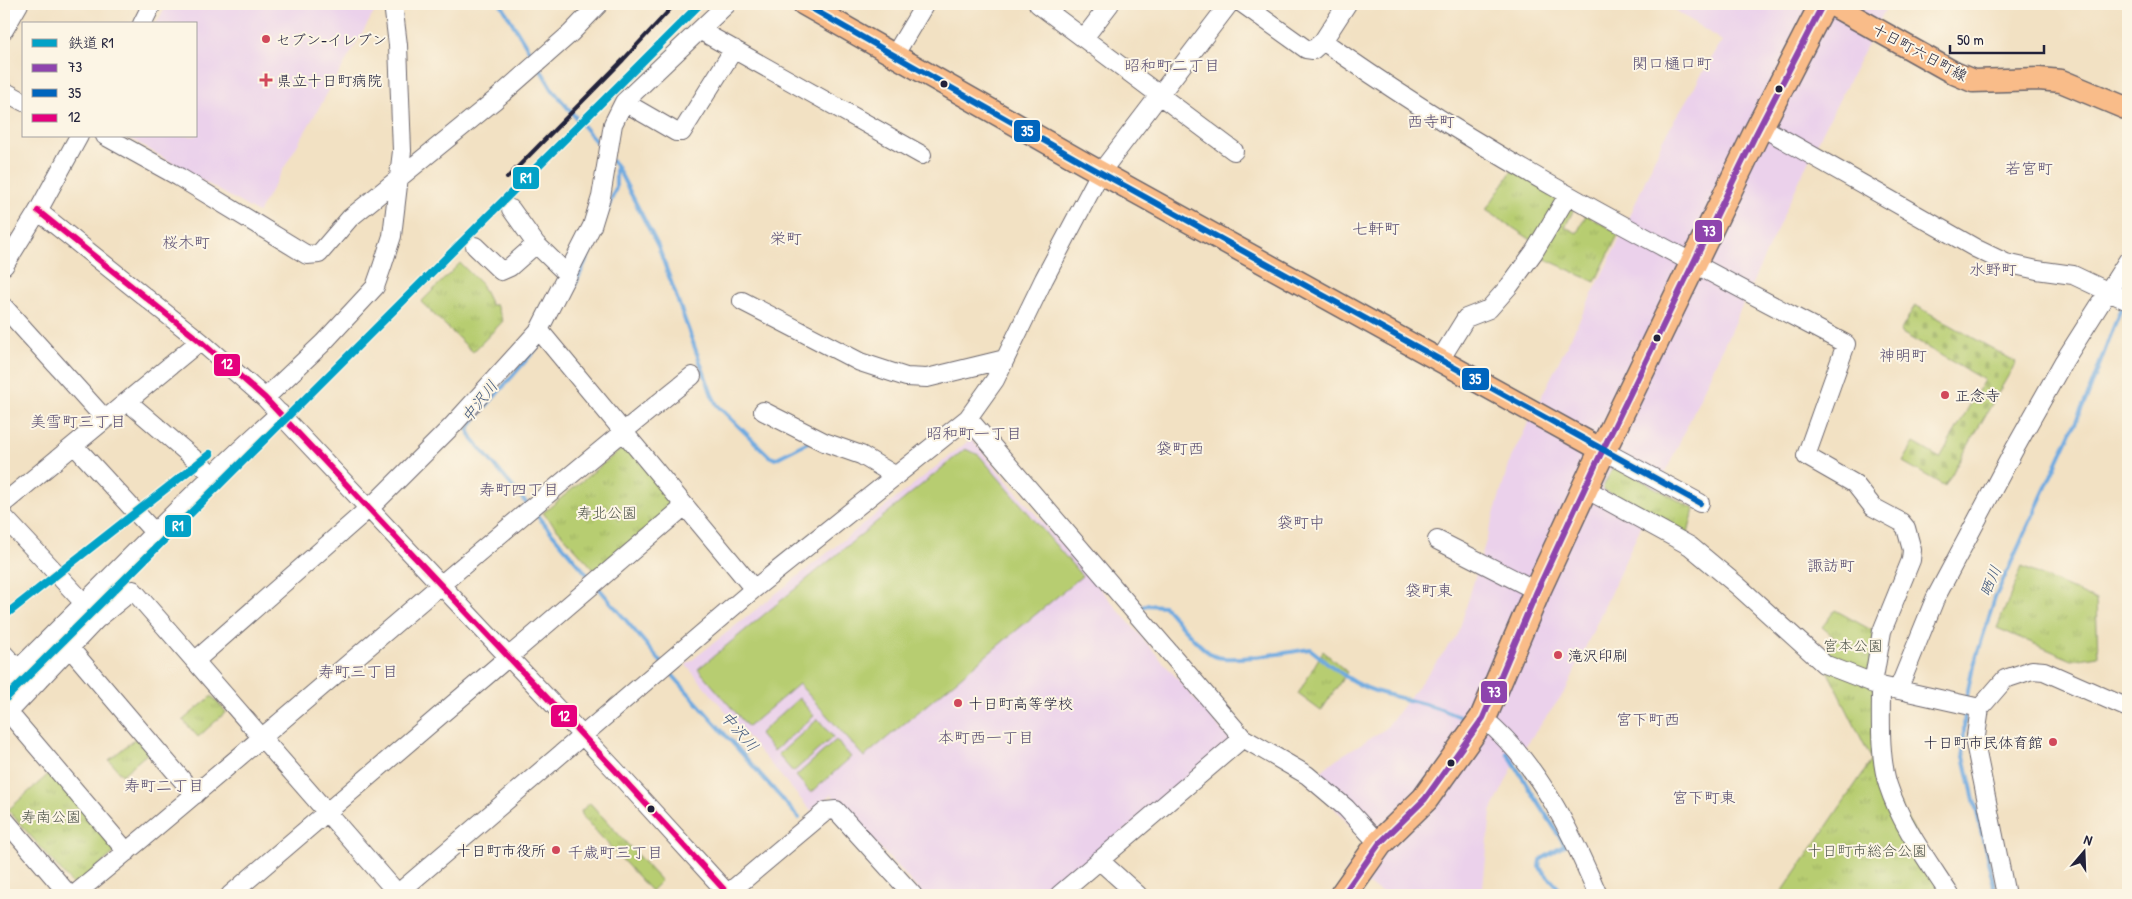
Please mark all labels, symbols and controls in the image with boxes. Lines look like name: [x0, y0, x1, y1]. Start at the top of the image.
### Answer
street label: 十日町六日町線: [1869, 18, 1971, 86]
legend: [22, 22, 198, 138]
scale bar: [1950, 22, 2043, 54]
place label: セブン-イレブン: [276, 29, 387, 50]
text: 50 m: [1957, 29, 1984, 50]
text: 鉄道 R1: [68, 32, 114, 53]
marker: セブン-イレブン: [260, 33, 272, 45]
district label: 関口樋口町: [1632, 52, 1712, 74]
district label: 昭和町二丁目: [1124, 54, 1220, 76]
text: 73: [68, 56, 82, 77]
place label: 県立十日町病院: [277, 70, 382, 91]
marker: 県立十日町病院: [259, 73, 273, 87]
unlabelled marker: [939, 79, 949, 89]
text: 35: [68, 82, 82, 103]
unlabelled marker: [1774, 84, 1784, 94]
text: 12: [68, 106, 80, 127]
district label: 西寺町: [1407, 110, 1455, 132]
line badge: 35: [1013, 119, 1041, 143]
text: 35: [1021, 121, 1033, 140]
district label: 若宮町: [2005, 157, 2053, 179]
line badge: R1: [512, 166, 540, 190]
text: R1: [520, 168, 532, 187]
district label: 七軒町: [1352, 217, 1400, 239]
line badge: 73: [1694, 219, 1723, 243]
text: 73: [1701, 221, 1716, 240]
district label: 栄町: [770, 227, 802, 249]
district label: 桜木町: [162, 231, 210, 253]
district label: 水野町: [1969, 258, 2017, 280]
unlabelled marker: [1652, 333, 1662, 343]
district label: 神明町: [1879, 344, 1927, 366]
line badge: 12: [213, 353, 241, 377]
text: 12: [221, 354, 233, 373]
line badge: 35: [1461, 367, 1490, 391]
text: 35: [1469, 369, 1481, 388]
water label: 中沢川: [456, 375, 502, 427]
place label: 正念寺: [1955, 385, 2000, 406]
marker: 正念寺: [1939, 389, 1951, 401]
district label: 美雪町三丁目: [30, 410, 126, 432]
district label: 昭和町一丁目: [926, 422, 1022, 444]
district label: 袋町西: [1156, 437, 1204, 459]
district label: 寿町四丁目: [479, 478, 559, 500]
park label: 寿北公園: [577, 502, 637, 523]
district label: 袋町中: [1277, 511, 1325, 533]
line badge: R1: [164, 514, 192, 538]
text: R1: [172, 516, 184, 535]
district label: 諏訪町: [1807, 554, 1855, 576]
water label: 晒川: [1974, 562, 2006, 600]
district label: 袋町東: [1405, 579, 1453, 601]
park label: 宮本公園: [1823, 635, 1883, 656]
place label: 滝沢印刷: [1568, 645, 1628, 666]
marker: 滝沢印刷: [1552, 649, 1564, 661]
district label: 寿町三丁目: [318, 660, 398, 682]
line badge: 73: [1480, 680, 1508, 704]
text: 73: [1486, 682, 1501, 701]
place label: 十日町高等学校: [968, 693, 1073, 714]
marker: 十日町高等学校: [952, 697, 964, 709]
line badge: 12: [550, 704, 578, 728]
text: 12: [558, 706, 570, 725]
water label: 中沢川: [716, 706, 764, 756]
district label: 宮下町西: [1616, 708, 1680, 730]
district label: 本町西一丁目: [938, 726, 1034, 748]
place label: 十日町市民体育館: [1923, 732, 2043, 753]
marker: 十日町市民体育館: [2047, 736, 2059, 748]
unlabelled marker: [1446, 758, 1456, 768]
district label: 寿町二丁目: [124, 774, 204, 796]
district label: 宮下町東: [1672, 786, 1736, 808]
unlabelled marker: [646, 804, 656, 814]
park label: 寿南公園: [21, 806, 81, 827]
north arrow: [2060, 826, 2110, 876]
text: N: [2082, 829, 2096, 850]
place label: 十日町市役所: [456, 840, 546, 861]
park label: 十日町市総合公園: [1807, 840, 1927, 861]
district label: 千歳町三丁目: [567, 841, 663, 863]
marker: 十日町市役所: [550, 844, 562, 856]

